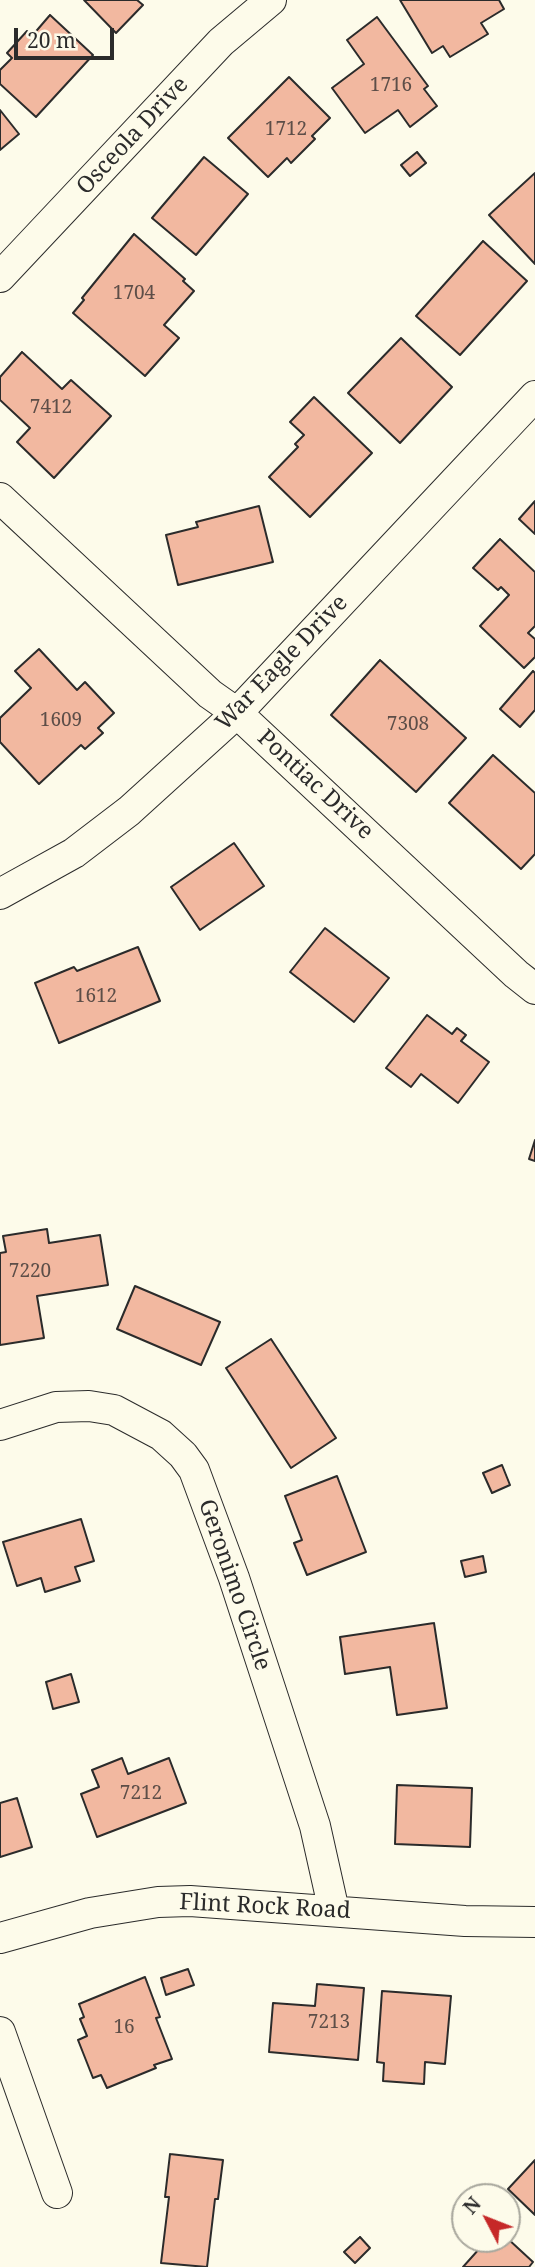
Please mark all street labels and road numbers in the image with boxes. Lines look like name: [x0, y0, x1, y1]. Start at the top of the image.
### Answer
street label: Osceola Drive: [71, 71, 195, 201]
street label: War Eagle Drive: [210, 589, 354, 737]
street label: Pontiac Drive: [251, 724, 379, 846]
street label: Geronimo Circle: [192, 1496, 276, 1674]
street label: Flint Rock Road: [179, 1889, 351, 1925]

